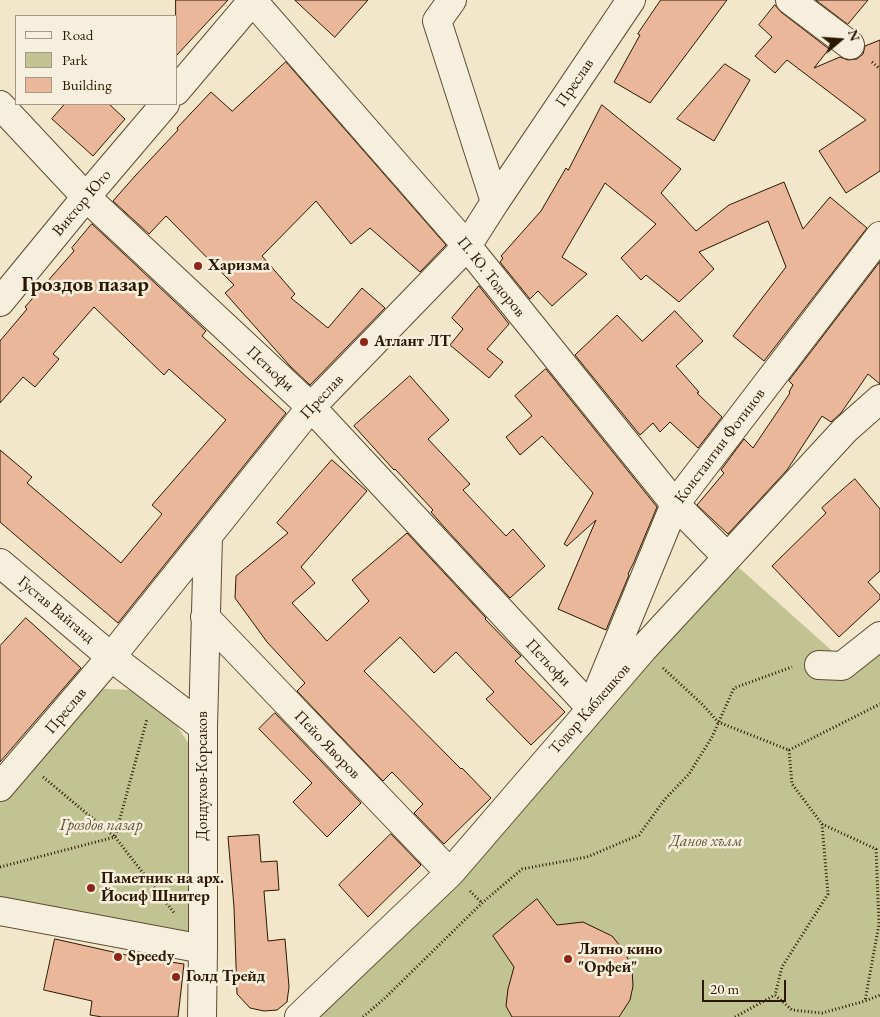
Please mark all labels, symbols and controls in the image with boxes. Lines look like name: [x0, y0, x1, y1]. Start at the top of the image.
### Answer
legend: [15, 15, 178, 105]
north arrow: [815, 15, 865, 65]
text: Road: [62, 25, 93, 44]
text: N: [844, 27, 865, 44]
text: Park: [62, 50, 88, 69]
street label: Преслав: [552, 55, 598, 111]
text: Building: [62, 75, 112, 94]
street label: Виктор Юго: [48, 166, 116, 240]
street label: П. Ю. Тодоров: [453, 233, 529, 321]
place label: Харизма: [208, 256, 270, 276]
marker: Харизма: [192, 260, 204, 272]
district label: Гроздов пазар: [21, 272, 149, 298]
place label: Атлант ЛТ: [374, 332, 451, 352]
marker: Атлант ЛТ: [358, 336, 370, 348]
street label: Петьофи: [242, 342, 298, 396]
street label: Преслав: [296, 370, 348, 424]
street label: Константин Фотинов: [670, 385, 770, 507]
street label: Густав Вайганд: [14, 572, 98, 648]
street label: Петьофи: [521, 635, 575, 691]
street label: Тодор Каблешков: [545, 660, 635, 758]
street label: Преслав: [41, 684, 91, 738]
street label: Пейо Яворов: [290, 707, 364, 783]
street label: Дондуков-Корсаков: [193, 711, 213, 841]
park label: Гроздов пазар: [59, 816, 143, 836]
park label: Данов хълм: [669, 832, 743, 852]
place label: Паметник на арх. Йосиф Шнитер: [101, 869, 224, 907]
marker: Паметник на арх. Йосиф Шнитер: [85, 882, 97, 894]
place label: Лятно кино "Орфей": [578, 940, 662, 978]
place label: Speedy: [128, 947, 174, 967]
marker: Speedy: [112, 951, 124, 963]
marker: Лятно кино "Орфей": [562, 953, 574, 965]
place label: Голд Трейд: [186, 967, 265, 987]
scale bar: [705, 970, 789, 1002]
marker: Голд Трейд: [170, 971, 182, 983]
text: 20 m: [710, 979, 739, 998]

